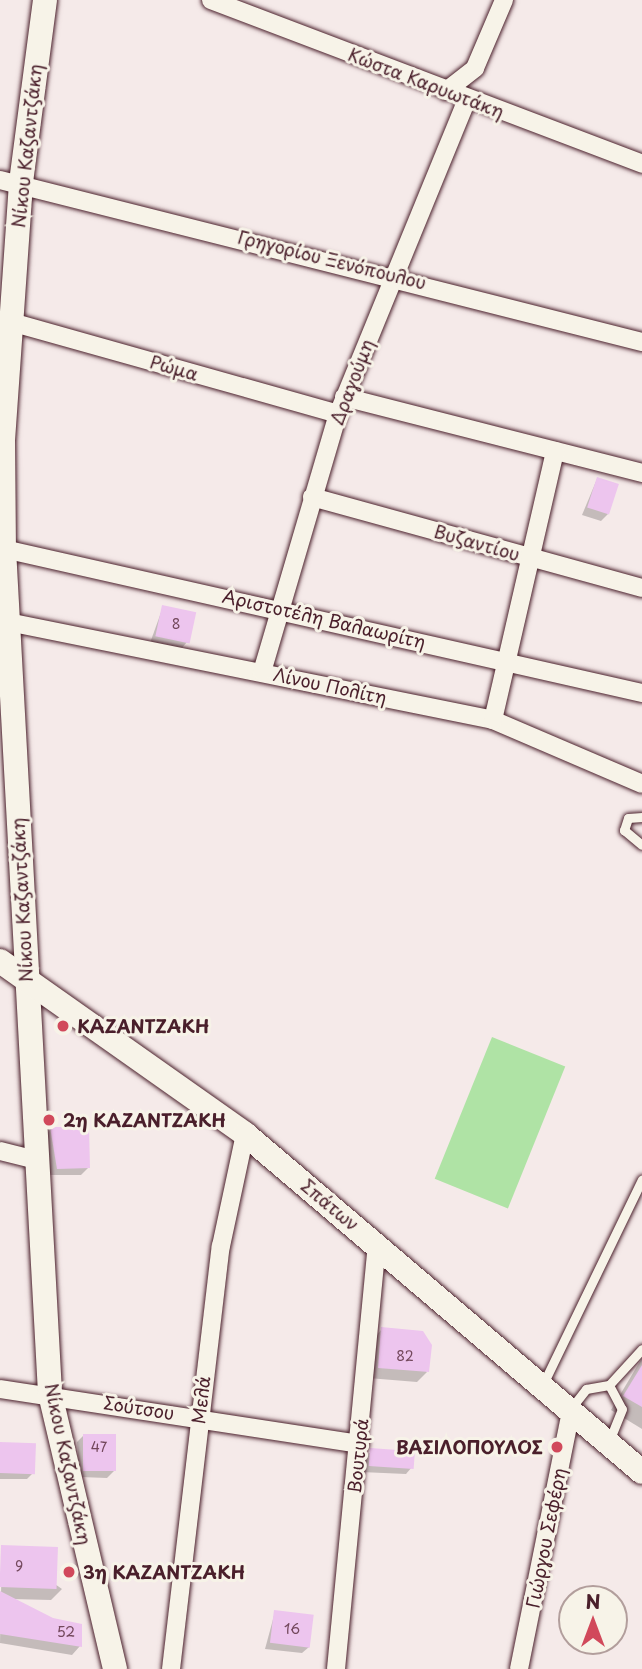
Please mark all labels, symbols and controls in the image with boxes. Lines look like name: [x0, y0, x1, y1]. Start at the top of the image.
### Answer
street label: Κώστα Καρυωτάκη: [345, 43, 507, 123]
street label: Νίκου Καζαντζάκη: [8, 63, 46, 229]
street label: Γρηγορίου Ξενόπουλου: [235, 226, 429, 294]
street label: Δραγούμη: [326, 336, 378, 428]
street label: Ρώμα: [147, 351, 201, 385]
street label: Βυζαντίου: [432, 520, 522, 566]
street label: Αριστοτέλη Βαλαωρίτη: [220, 585, 428, 653]
house number: 8: [172, 616, 180, 632]
street label: Λίνου Πολίτη: [271, 663, 389, 709]
street label: Νίκου Καζαντζάκη: [7, 817, 37, 983]
place label: ΚΑΖΑΝΤΖΑΚΗ: [77, 1015, 209, 1037]
marker: ΚΑΖΑΝΤΖΑΚΗ: [55, 1018, 71, 1034]
place label: 2η ΚΑΖΑΝΤΖΑΚΗ: [63, 1109, 226, 1131]
marker: 2η ΚΑΖΑΝΤΖΑΚΗ: [41, 1112, 57, 1128]
street label: Σπάτων: [297, 1175, 363, 1235]
house number: 82: [396, 1348, 414, 1364]
street label: Μελά: [187, 1375, 215, 1425]
street label: Νίκου Καζαντζάκη: [40, 1381, 96, 1547]
street label: Σούτσου: [102, 1392, 176, 1424]
street label: Βουτυρά: [343, 1417, 373, 1495]
place label: ΒΑΣΙΛΟΠΟΥΛΟΣ: [396, 1436, 543, 1458]
house number: 47: [91, 1439, 107, 1455]
marker: ΒΑΣΙΛΟΠΟΥΛΟΣ: [549, 1439, 565, 1455]
street label: Γιώργου Σεφέρη: [522, 1467, 570, 1609]
house number: 9: [15, 1558, 23, 1574]
place label: 3η ΚΑΖΑΝΤΖΑΚΗ: [83, 1561, 245, 1583]
marker: 3η ΚΑΖΑΝΤΖΑΚΗ: [61, 1564, 77, 1580]
north arrow: [558, 1585, 628, 1655]
text: N: [585, 1587, 601, 1615]
house number: 16: [284, 1621, 300, 1637]
house number: 52: [57, 1624, 75, 1640]

